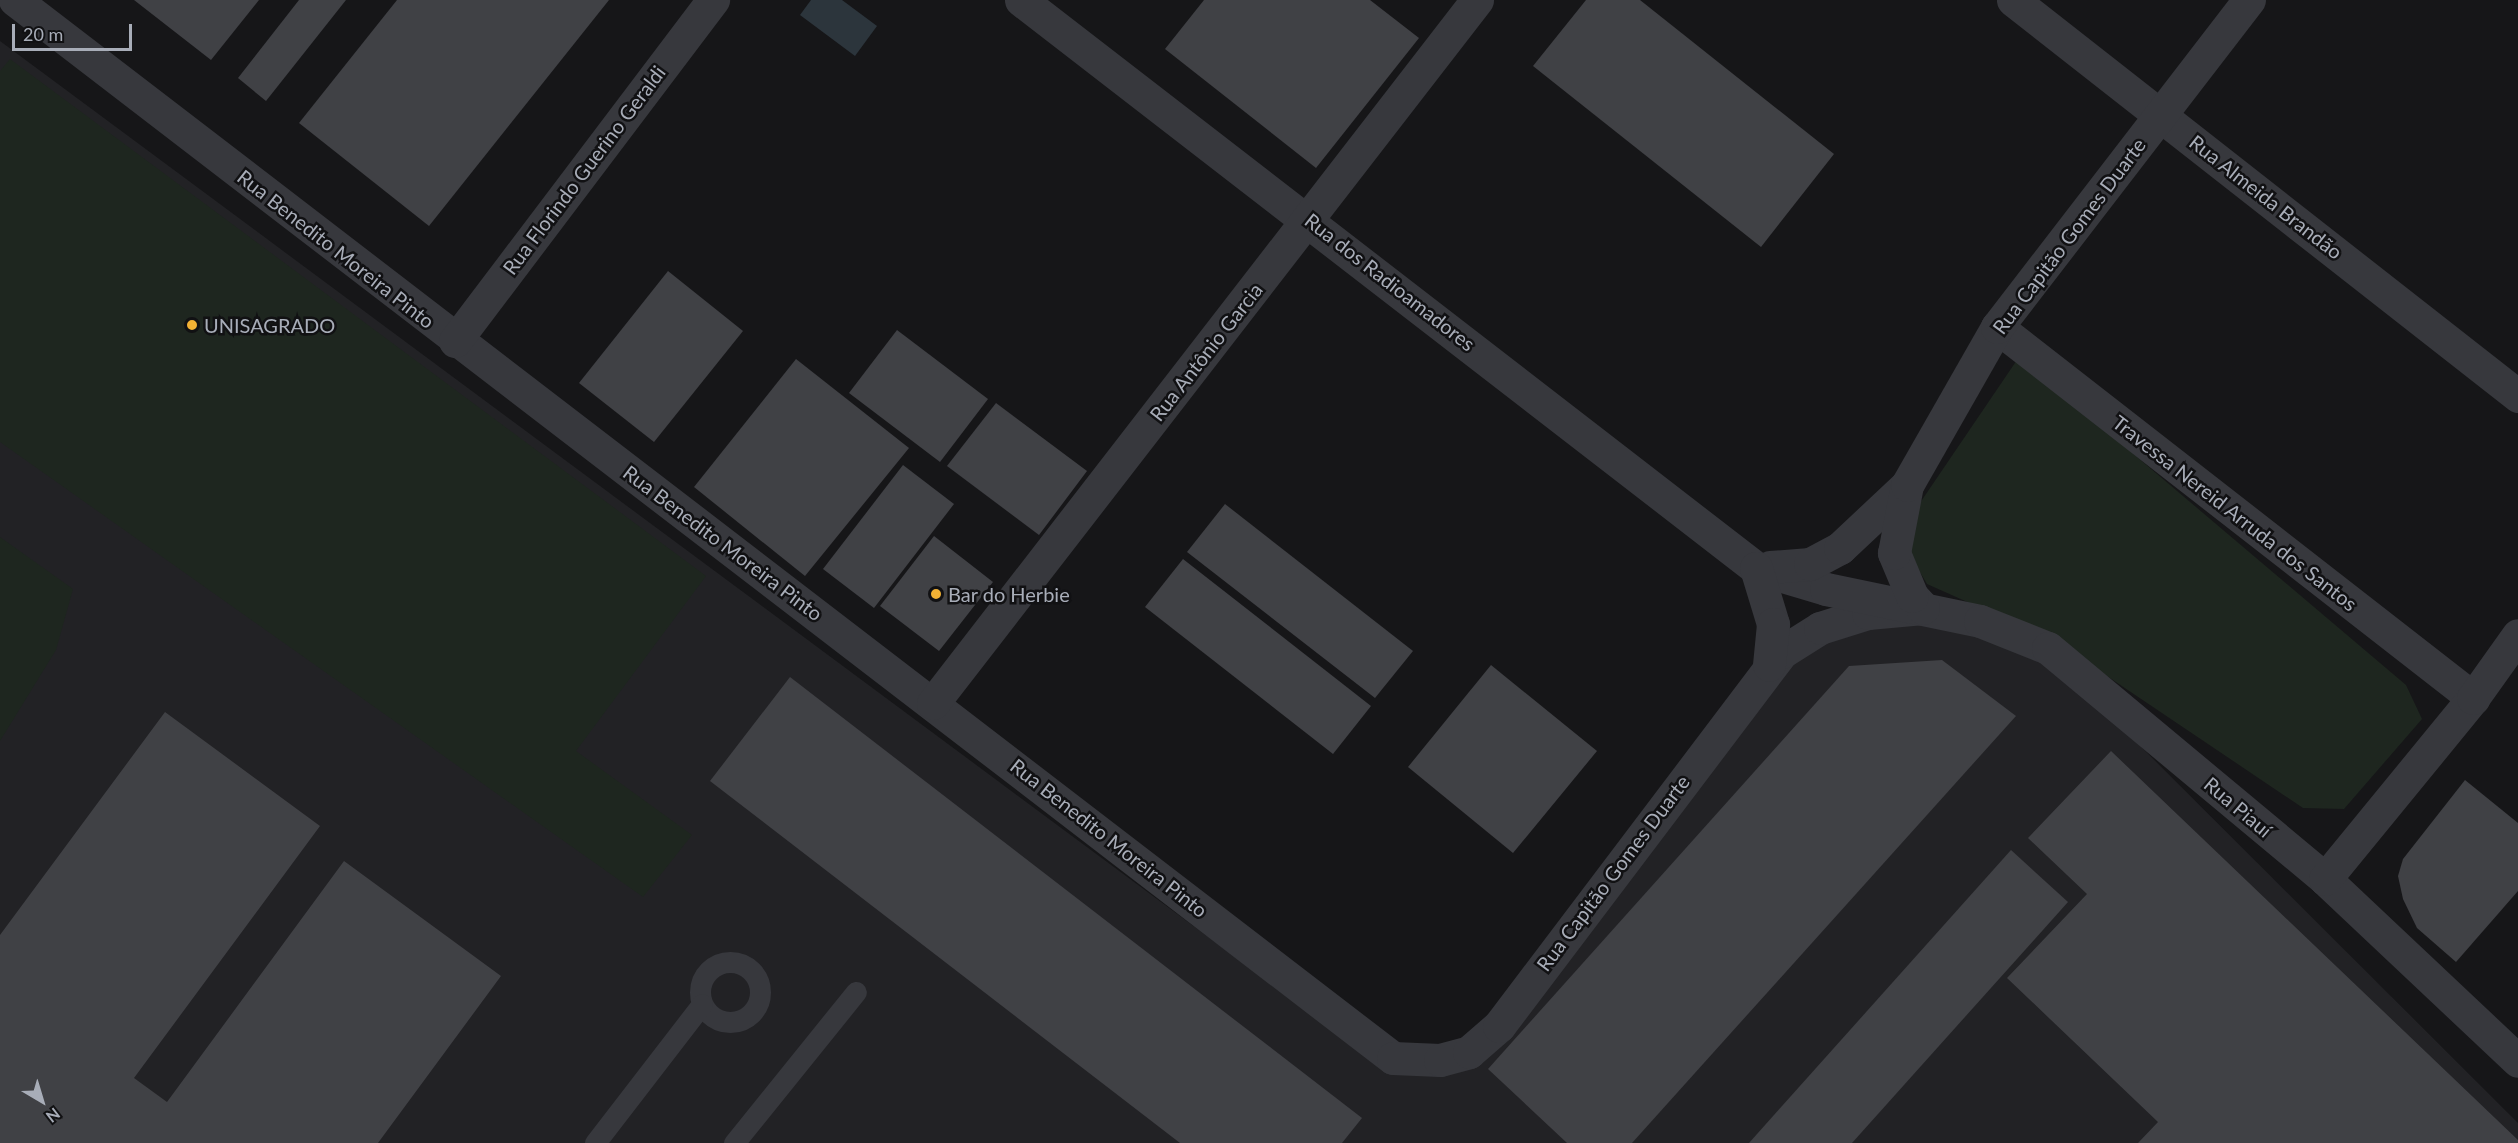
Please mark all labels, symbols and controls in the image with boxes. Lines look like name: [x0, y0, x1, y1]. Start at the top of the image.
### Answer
scale bar: [15, 12, 135, 50]
text: 20 m: [23, 23, 63, 45]
street label: Rua Florindo Guerino Geraldi: [498, 61, 670, 279]
street label: Rua Almeida Brandão: [2185, 130, 2347, 264]
street label: Rua Capitão Gomes Duarte: [1988, 133, 2150, 339]
street label: Rua Benedito Moreira Pinto: [233, 165, 439, 333]
street label: Rua dos Radioamadores: [1300, 208, 1480, 356]
street label: Rua Antônio Garcia: [1144, 278, 1268, 426]
place label: UNISAGRADO: [204, 313, 335, 337]
marker: UNISAGRADO: [185, 318, 199, 332]
street label: Travessa Nereid Arruda dos Santos: [2108, 410, 2362, 616]
street label: Rua Benedito Moreira Pinto: [619, 460, 827, 626]
place label: Bar do Herbie: [948, 582, 1070, 606]
marker: Bar do Herbie: [929, 587, 943, 601]
street label: Rua Benedito Moreira Pinto: [1006, 754, 1212, 922]
street label: Rua Capitão Gomes Duarte: [1532, 770, 1694, 976]
street label: Rua Piauí: [2199, 772, 2277, 842]
north arrow: [12, 1071, 72, 1131]
text: N: [43, 1104, 64, 1127]

